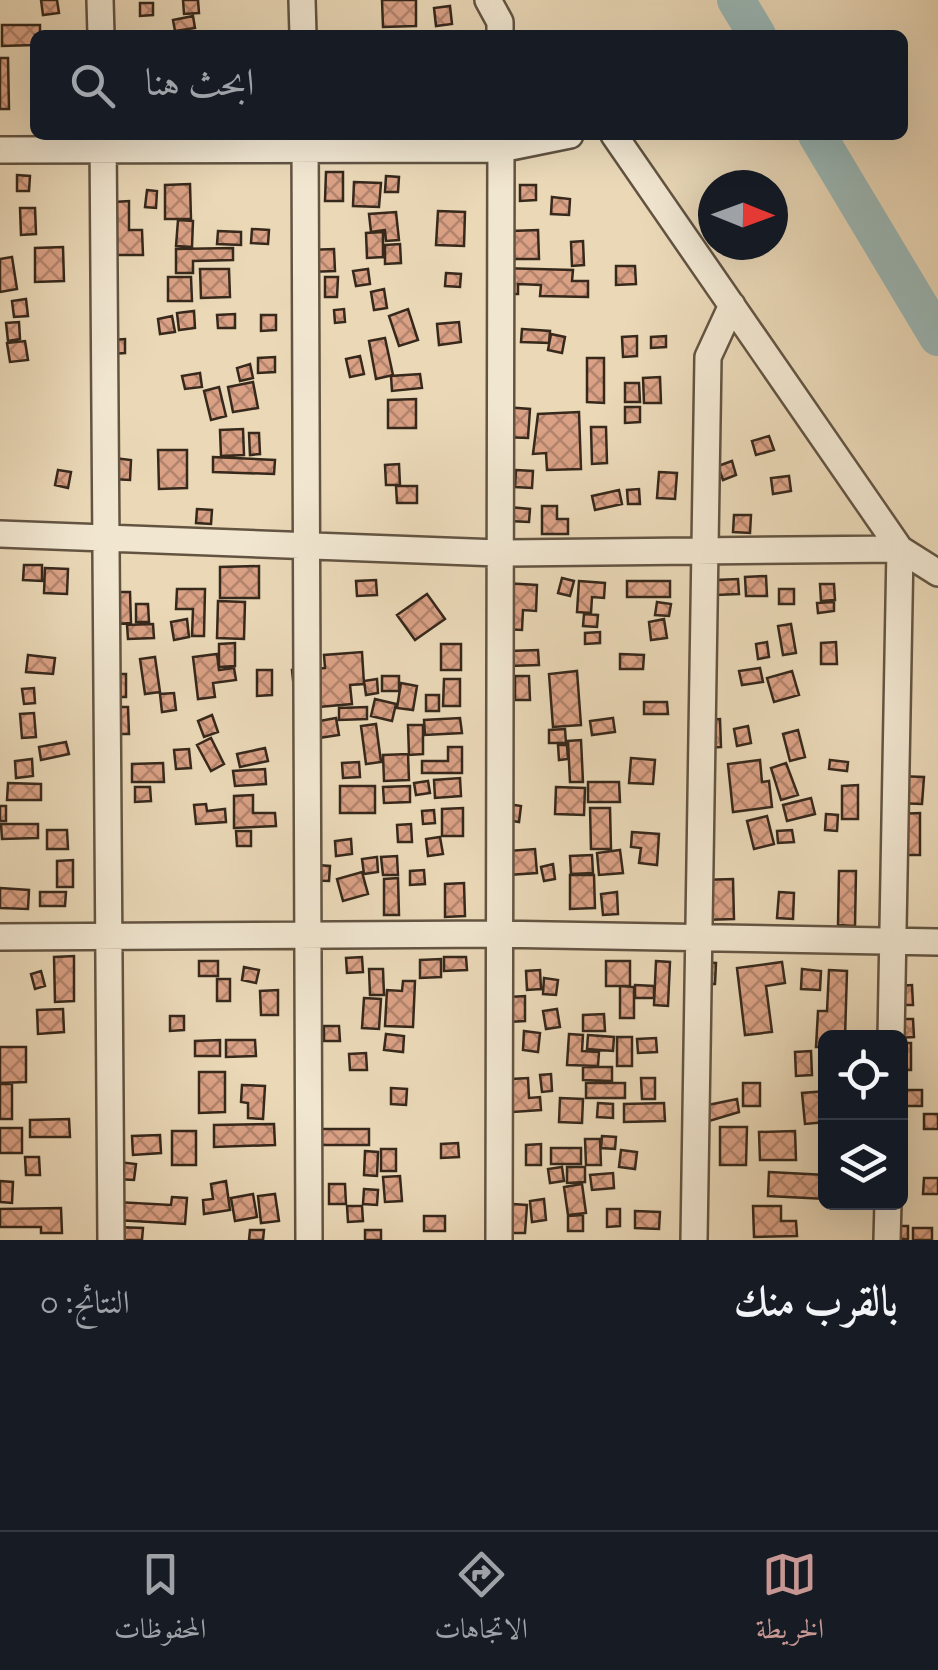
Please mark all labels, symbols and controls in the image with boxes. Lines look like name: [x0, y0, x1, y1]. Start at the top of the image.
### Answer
search box: [30, 30, 908, 140]
icon: search: [65, 58, 120, 113]
text: ابحث هنا: [145, 59, 255, 105]
north arrow: [698, 170, 788, 260]
map controls: [818, 1030, 908, 1210]
button: locate: [818, 1030, 908, 1120]
button: layers: [818, 1120, 908, 1210]
text: بالقرب منك: [734, 1275, 898, 1327]
text: النتائج: 0: [40, 1283, 130, 1322]
tab: المحفوظات: [114, 1547, 206, 1656]
tab: الاتجاهات: [434, 1547, 528, 1656]
tab: الخريطة: [756, 1547, 824, 1656]

